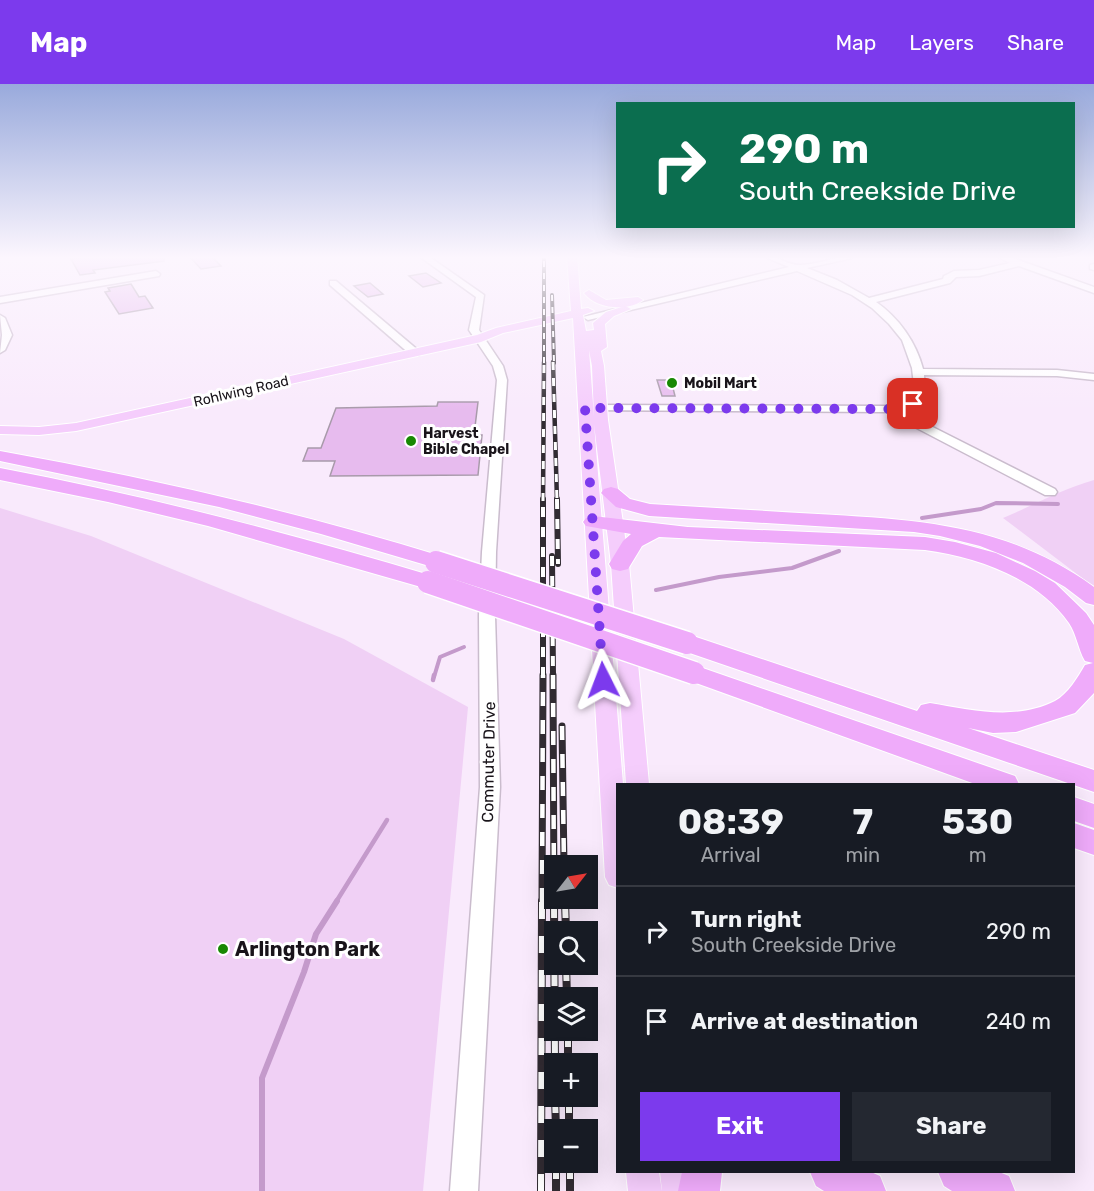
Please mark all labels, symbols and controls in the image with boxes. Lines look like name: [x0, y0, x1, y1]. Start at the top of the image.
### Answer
text: Map: [30, 26, 87, 59]
text: Map: [835, 30, 876, 55]
text: Layers: [909, 30, 974, 55]
text: Share: [1007, 30, 1064, 55]
text: 290 m: [739, 124, 869, 174]
icon: right: [640, 126, 718, 204]
text: South Creekside Drive: [739, 175, 1016, 207]
street label: Rohlwing Road: [192, 372, 290, 411]
place label: Mobil Mart: [684, 375, 757, 392]
marker: Mobil Mart: [665, 376, 679, 390]
pin: [887, 378, 938, 429]
icon: arrive: [896, 387, 929, 420]
place label: Harvest Bible Chapel: [423, 425, 509, 458]
marker: Harvest Bible Chapel: [404, 434, 418, 448]
position arrow: [571, 648, 635, 712]
street label: Commuter Drive: [478, 701, 499, 823]
text: 08:39: [678, 800, 784, 843]
text: 7: [853, 800, 873, 843]
text: 530: [942, 800, 1013, 843]
text: Arrival: [701, 843, 761, 867]
text: min: [845, 843, 880, 867]
text: m: [969, 843, 986, 867]
north arrow: [544, 855, 598, 909]
map controls: [544, 855, 598, 1173]
text: Turn right: [691, 906, 801, 933]
icon: right: [640, 915, 673, 948]
text: 290 m: [986, 918, 1051, 945]
button: search: [544, 921, 598, 975]
text: South Creekside Drive: [691, 933, 896, 957]
place label: Arlington Park: [235, 937, 380, 961]
marker: Arlington Park: [216, 942, 230, 956]
button: layers: [544, 987, 598, 1041]
icon: arrive: [640, 1005, 673, 1038]
text: Arrive at destination: [691, 1008, 918, 1035]
text: 240 m: [986, 1008, 1051, 1035]
button: +: [544, 1053, 598, 1107]
button: Exit: [640, 1092, 840, 1161]
button: Share: [852, 1092, 1051, 1161]
button: −: [544, 1119, 598, 1173]

